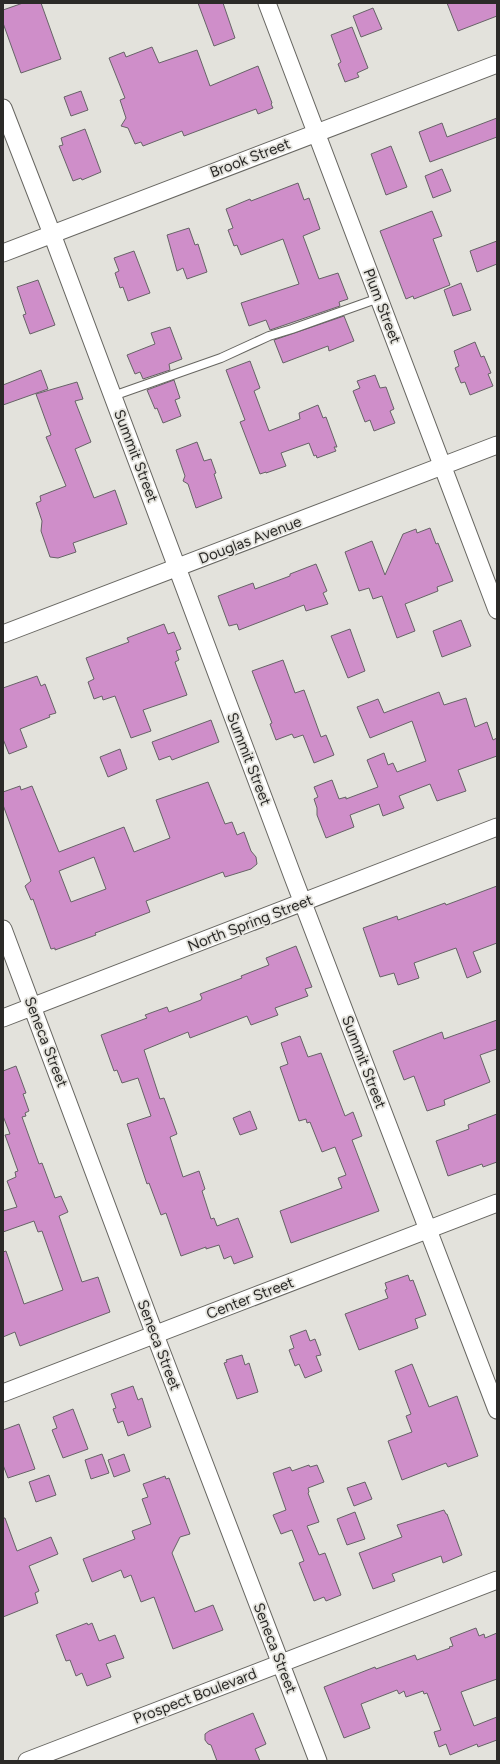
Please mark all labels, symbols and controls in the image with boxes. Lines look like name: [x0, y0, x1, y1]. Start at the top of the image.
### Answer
street label: Brook Street: [207, 134, 293, 182]
street label: Plum Street: [359, 266, 405, 346]
street label: Summit Street: [110, 407, 162, 505]
street label: Douglas Avenue: [196, 512, 304, 568]
street label: Summit Street: [223, 710, 275, 808]
street label: North Spring Street: [185, 891, 315, 955]
street label: Seneca Street: [20, 994, 72, 1090]
street label: Summit Street: [338, 1013, 390, 1111]
street label: Center Street: [204, 1273, 296, 1323]
street label: Seneca Street: [133, 1297, 185, 1393]
street label: Seneca Street: [249, 1600, 301, 1696]
street label: Prospect Boulevard: [131, 1664, 259, 1728]

